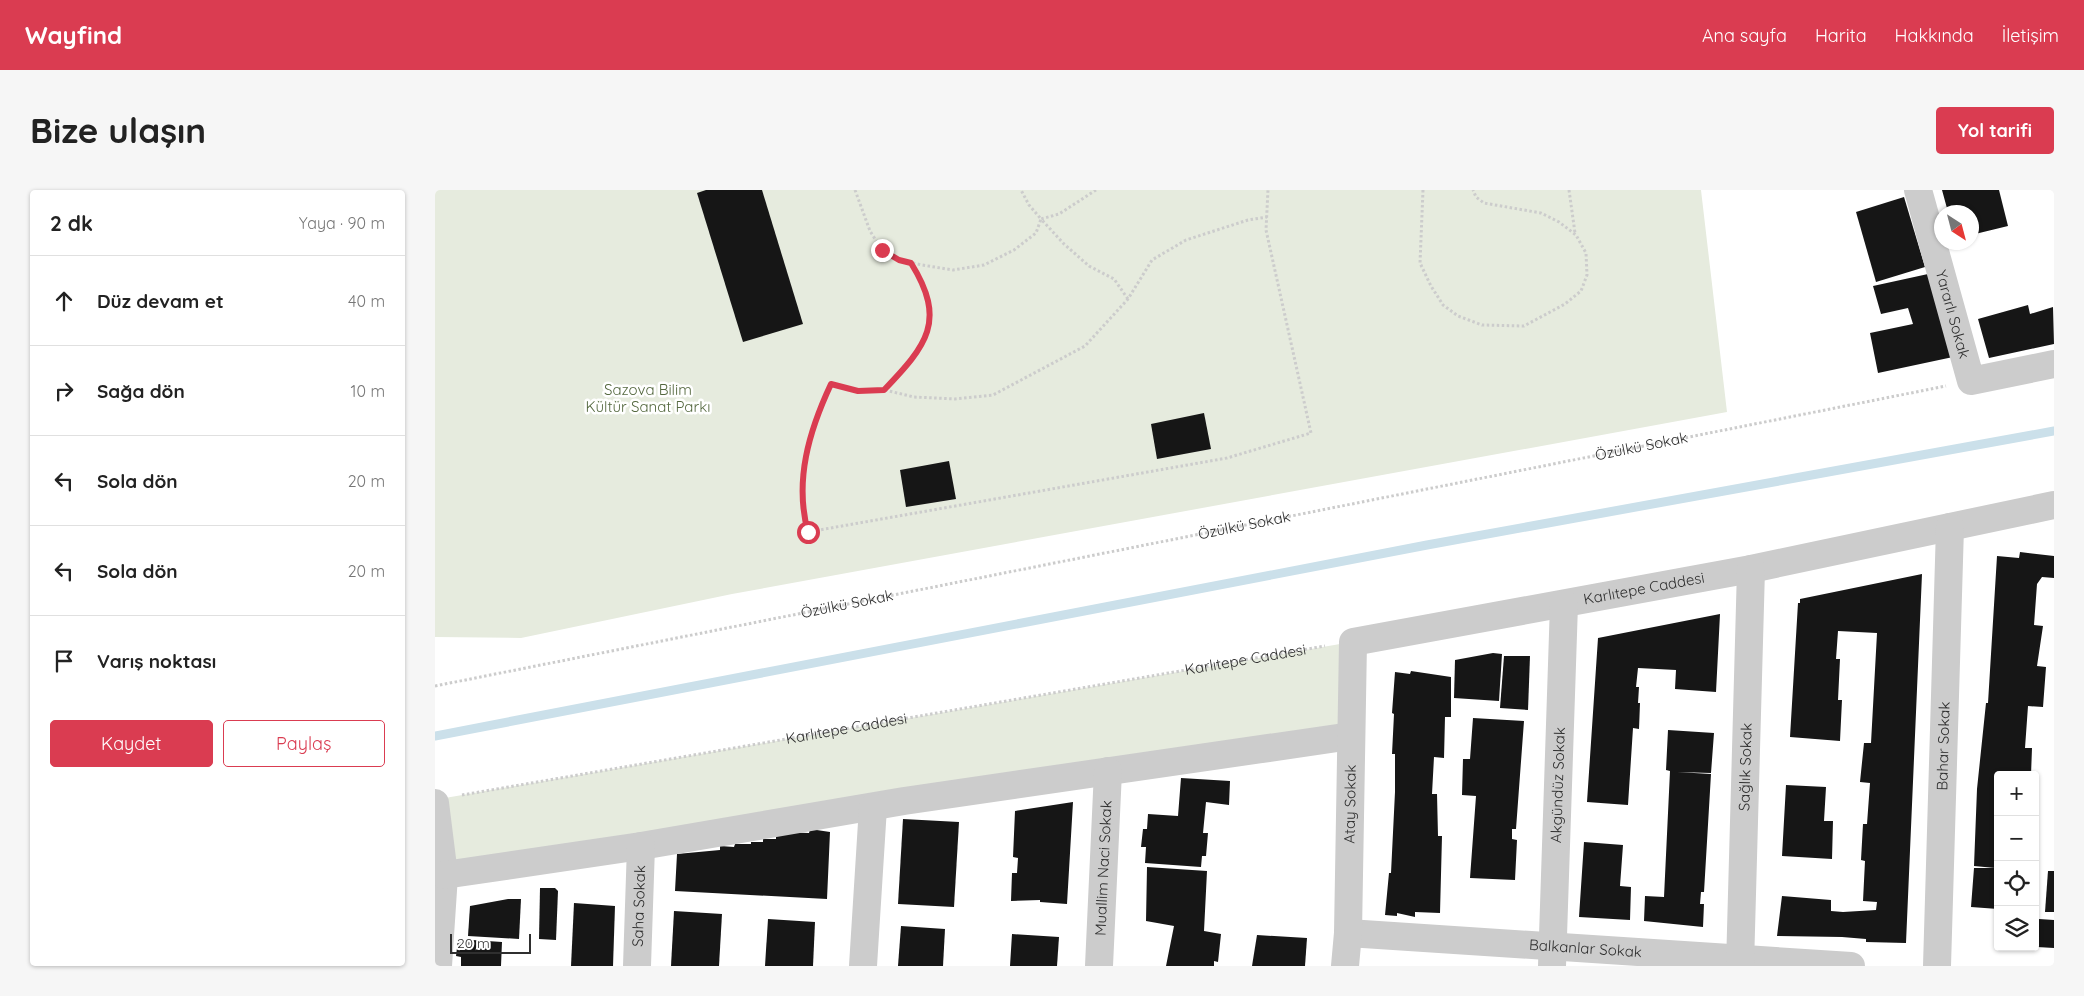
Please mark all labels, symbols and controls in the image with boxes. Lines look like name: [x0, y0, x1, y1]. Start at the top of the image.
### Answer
text: Wayfind: [25, 20, 122, 50]
text: Ana sayfa: [1702, 24, 1787, 47]
text: Harita: [1815, 24, 1867, 47]
text: Hakkında: [1895, 24, 1974, 47]
text: İletişim: [2002, 24, 2059, 47]
button: Yol tarifi: [1936, 107, 2054, 154]
text: Bize ulaşın: [30, 108, 206, 152]
north arrow: [1934, 205, 1979, 250]
text: 2 dk: [50, 210, 93, 236]
text: Yaya · 90 m: [299, 213, 385, 233]
route end: [871, 239, 894, 262]
street label: Yararlı Sokak: [1932, 268, 1974, 360]
icon: ahead: [50, 287, 78, 315]
text: Düz devam et: [97, 289, 224, 313]
text: 40 m: [348, 291, 385, 311]
icon: right: [50, 377, 78, 405]
text: Sağa dön: [97, 379, 185, 403]
park label: Sazova Bilim Kültür Sanat Parkı: [586, 380, 710, 416]
text: 10 m: [351, 381, 385, 401]
street label: Özülkü Sokak: [1593, 428, 1689, 464]
icon: left: [50, 467, 78, 495]
text: Sola dön: [97, 469, 178, 493]
text: 20 m: [348, 471, 385, 491]
street label: Özülkü Sokak: [1196, 506, 1292, 543]
route start: [797, 521, 820, 544]
icon: left: [50, 557, 78, 585]
text: Sola dön: [97, 559, 178, 583]
text: 20 m: [348, 561, 385, 581]
street label: Karlıtepe Caddesi: [1582, 568, 1706, 609]
street label: Özülkü Sokak: [799, 585, 895, 622]
street label: Karlıtepe Caddesi: [1183, 639, 1307, 679]
icon: arrive: [50, 647, 78, 675]
text: Varış noktası: [97, 649, 216, 673]
street label: Bahar Sokak: [1932, 701, 1954, 791]
street label: Karlıtepe Caddesi: [784, 708, 908, 748]
button: Kaydet: [50, 720, 213, 767]
button: Paylaş: [223, 720, 385, 767]
street label: Sağlık Sokak: [1734, 723, 1756, 811]
street label: Akgündüz Sokak: [1546, 727, 1569, 843]
street label: Atay Sokak: [1340, 764, 1360, 844]
map controls: [1994, 771, 2039, 951]
button: +: [1994, 771, 2039, 816]
street label: Muallim Naci Sokak: [1090, 800, 1116, 936]
button: −: [1994, 816, 2039, 861]
button: locate: [1994, 861, 2039, 906]
street label: Saha Sokak: [628, 865, 649, 947]
button: layers: [1994, 906, 2039, 951]
scale bar: [450, 931, 531, 954]
text: 20 m: [457, 934, 490, 952]
street label: Balkanlar Sokak: [1528, 935, 1643, 961]

